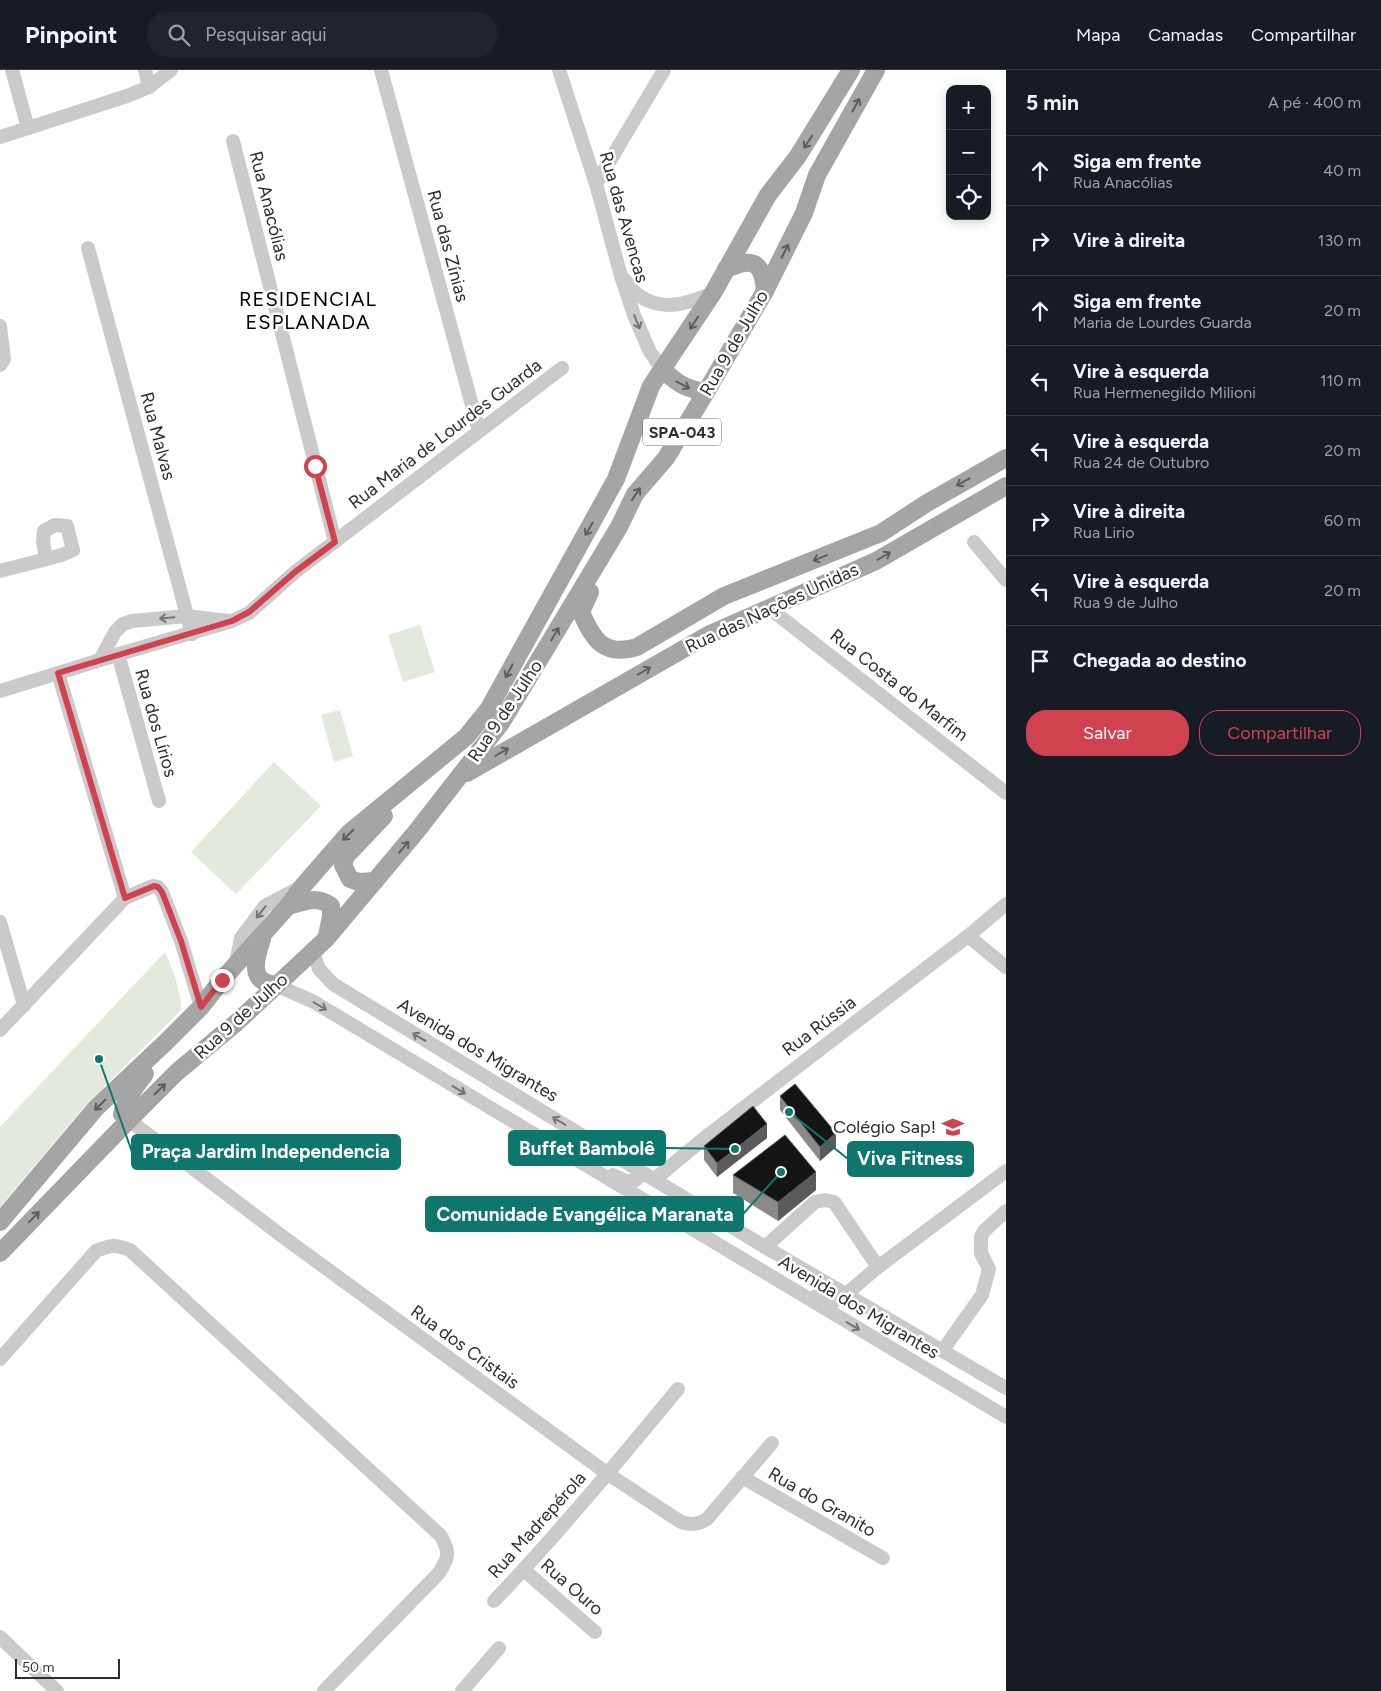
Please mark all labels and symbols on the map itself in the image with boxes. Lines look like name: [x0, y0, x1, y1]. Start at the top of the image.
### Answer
one-way arrow: [851, 99, 861, 113]
one-way arrow: [803, 134, 813, 148]
street label: Rua Anacólias: [245, 149, 293, 263]
street label: Rua das Avencas: [595, 149, 653, 285]
street label: Rua das Zínias: [422, 188, 474, 304]
one-way arrow: [781, 244, 790, 259]
street label: Rua 9 de Julho: [695, 286, 773, 400]
district label: RESIDENCIAL ESPLANADA: [239, 287, 377, 334]
one-way arrow: [633, 314, 643, 329]
one-way arrow: [688, 316, 698, 330]
street label: Rua Maria de Lourdes Guarda: [344, 354, 546, 514]
one-way arrow: [675, 380, 690, 390]
street label: Rua Malvas: [136, 390, 180, 482]
road number: SPA-043: [643, 418, 721, 446]
route start: [304, 455, 327, 478]
one-way arrow: [956, 477, 971, 487]
one-way arrow: [631, 487, 641, 501]
one-way arrow: [583, 522, 593, 536]
one-way arrow: [877, 550, 891, 560]
one-way arrow: [813, 553, 828, 563]
street label: Rua das Nações Unidas: [682, 558, 862, 658]
one-way arrow: [159, 613, 175, 622]
street label: Rua Costa do Marfim: [826, 624, 972, 746]
one-way arrow: [550, 627, 560, 641]
street label: Rua 9 de Julho: [463, 656, 547, 766]
one-way arrow: [504, 663, 513, 678]
street label: Rua dos Lírios: [130, 666, 182, 780]
one-way arrow: [636, 666, 650, 676]
one-way arrow: [495, 747, 509, 757]
one-way arrow: [342, 828, 354, 840]
one-way arrow: [398, 840, 409, 853]
one-way arrow: [255, 905, 266, 918]
street label: Rua 9 de Julho: [190, 968, 292, 1064]
route end: [211, 969, 234, 992]
street label: Rua Rússia: [778, 991, 860, 1061]
street label: Avenida dos Migrantes: [394, 993, 562, 1107]
one-way arrow: [312, 1002, 326, 1012]
one-way arrow: [413, 1031, 427, 1041]
one-way arrow: [154, 1083, 166, 1095]
one-way arrow: [452, 1085, 466, 1095]
one-way arrow: [94, 1099, 107, 1111]
school or university icon: Colégio Sap!: [940, 1114, 966, 1140]
one-way arrow: [552, 1115, 566, 1125]
place label: Colégio Sap!: [833, 1116, 936, 1138]
callout: Buffet Bambolê: [509, 1131, 665, 1165]
callout: Praça Jardim Independencia: [132, 1135, 400, 1169]
text: Buffet Bambolê: [519, 1137, 655, 1160]
text: Praça Jardim Independencia: [142, 1140, 390, 1163]
callout: Viva Fitness: [848, 1142, 973, 1176]
text: Viva Fitness: [857, 1147, 963, 1170]
callout: Comunidade Evangélica Maranata: [426, 1197, 743, 1231]
text: Comunidade Evangélica Maranata: [436, 1203, 734, 1226]
one-way arrow: [28, 1211, 40, 1224]
street label: Avenida dos Migrantes: [775, 1250, 943, 1364]
street label: Rua dos Cristais: [406, 1300, 524, 1394]
one-way arrow: [846, 1322, 860, 1332]
street label: Rua do Granito: [764, 1462, 880, 1542]
street label: Rua Madrepérola: [483, 1467, 591, 1583]
street label: Rua Ouro: [536, 1554, 608, 1620]
scale bar: [15, 1656, 120, 1679]

